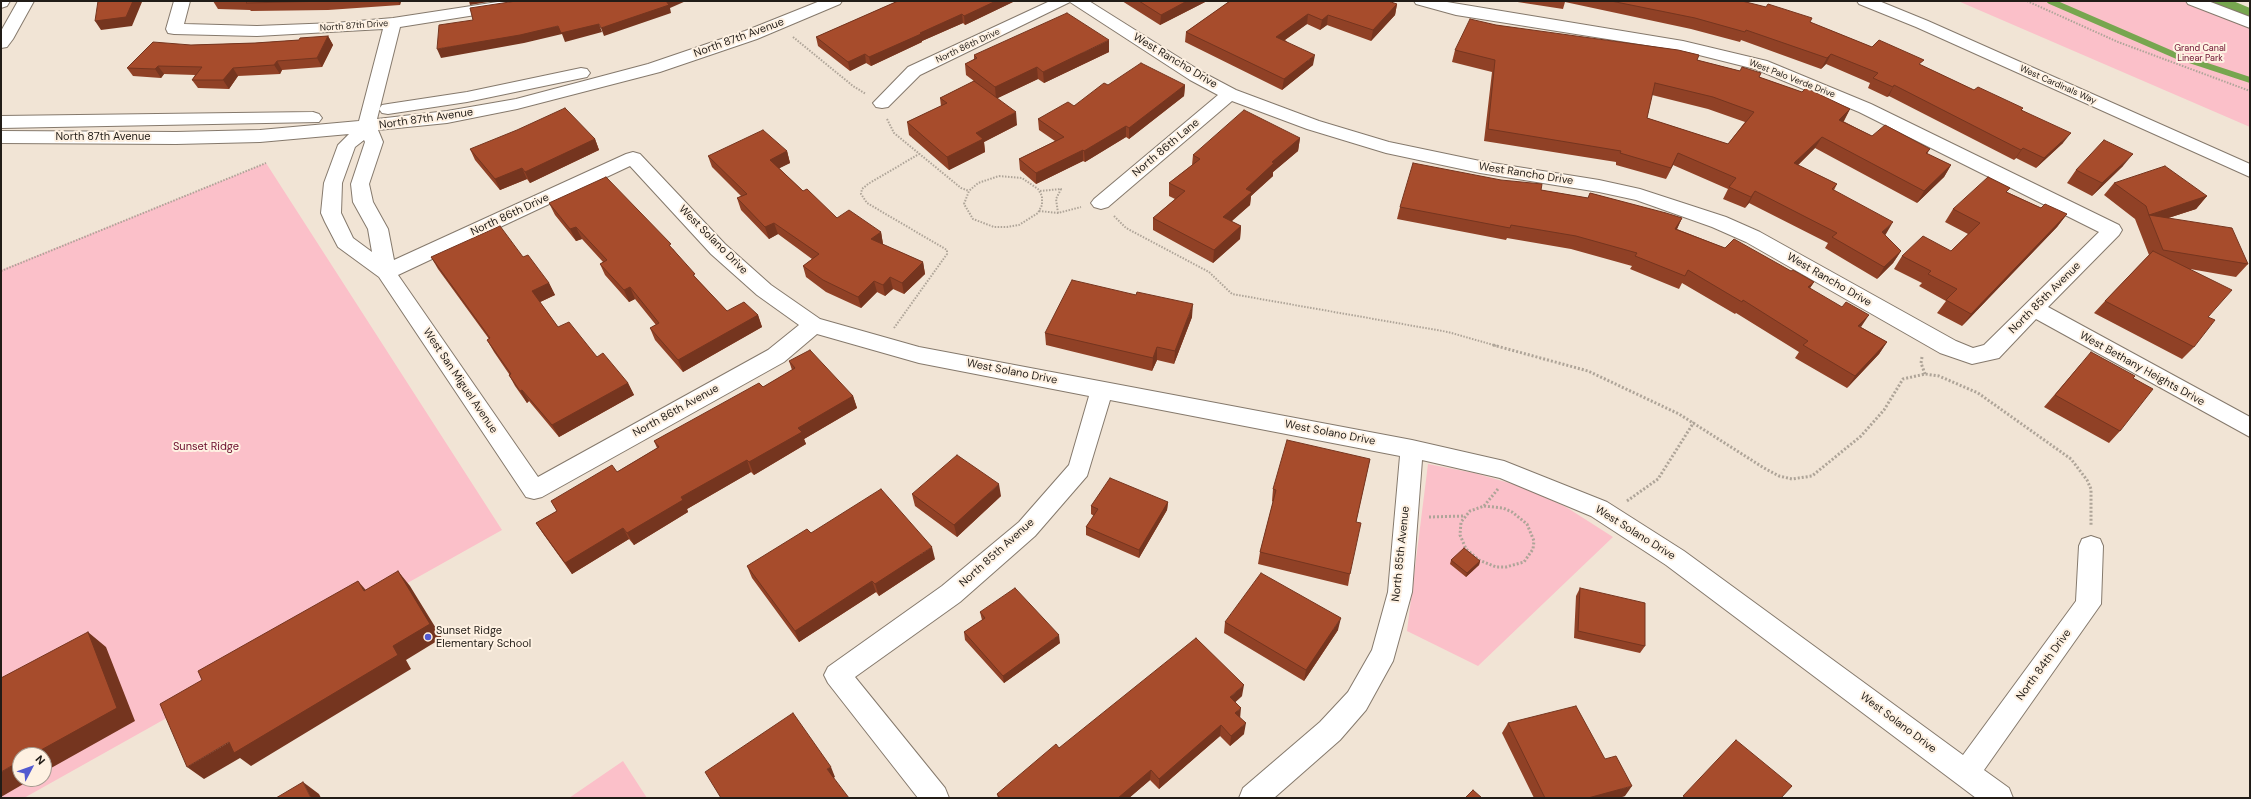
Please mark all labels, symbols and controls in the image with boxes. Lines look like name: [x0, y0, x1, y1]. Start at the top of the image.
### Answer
street label: North 87th Avenue: [692, 16, 786, 60]
street label: North 87th Drive: [319, 18, 389, 34]
street label: North 86th Drive: [934, 26, 1002, 66]
street label: West Rancho Drive: [1131, 31, 1219, 91]
park label: Grand Canal Linear Park: [2174, 44, 2226, 65]
street label: West Palo Verde Drive: [1747, 58, 1837, 100]
street label: West Cardinals Way: [2018, 63, 2098, 107]
street label: North 87th Avenue: [378, 106, 474, 132]
street label: North 86th Lane: [1130, 116, 1202, 180]
street label: North 87th Avenue: [56, 130, 150, 144]
street label: West Rancho Drive: [1478, 160, 1574, 188]
street label: North 86th Drive: [469, 191, 551, 239]
street label: West Solano Drive: [676, 203, 750, 277]
street label: West Rancho Drive: [1784, 250, 1874, 310]
street label: North 85th Avenue: [2006, 259, 2084, 337]
street label: West San Miguel Avenue: [420, 326, 500, 436]
street label: West Bethany Heights Drive: [2077, 329, 2207, 409]
street label: West Solano Drive: [966, 357, 1058, 387]
street label: North 86th Avenue: [631, 382, 721, 440]
street label: West Solano Drive: [1284, 418, 1376, 448]
park label: Sunset Ridge: [173, 440, 239, 454]
street label: West Solano Drive: [1592, 503, 1678, 563]
street label: North 85th Avenue: [1389, 506, 1413, 602]
street label: North 85th Avenue: [957, 516, 1037, 590]
place label: Sunset Ridge Elementary School: [436, 624, 531, 650]
street label: North 84th Drive: [2014, 627, 2074, 703]
marker: Sunset Ridge Elementary School: [423, 632, 433, 642]
street label: West Solano Drive: [1857, 690, 1939, 756]
north arrow: [12, 747, 52, 787]
text: N: [32, 752, 48, 767]

